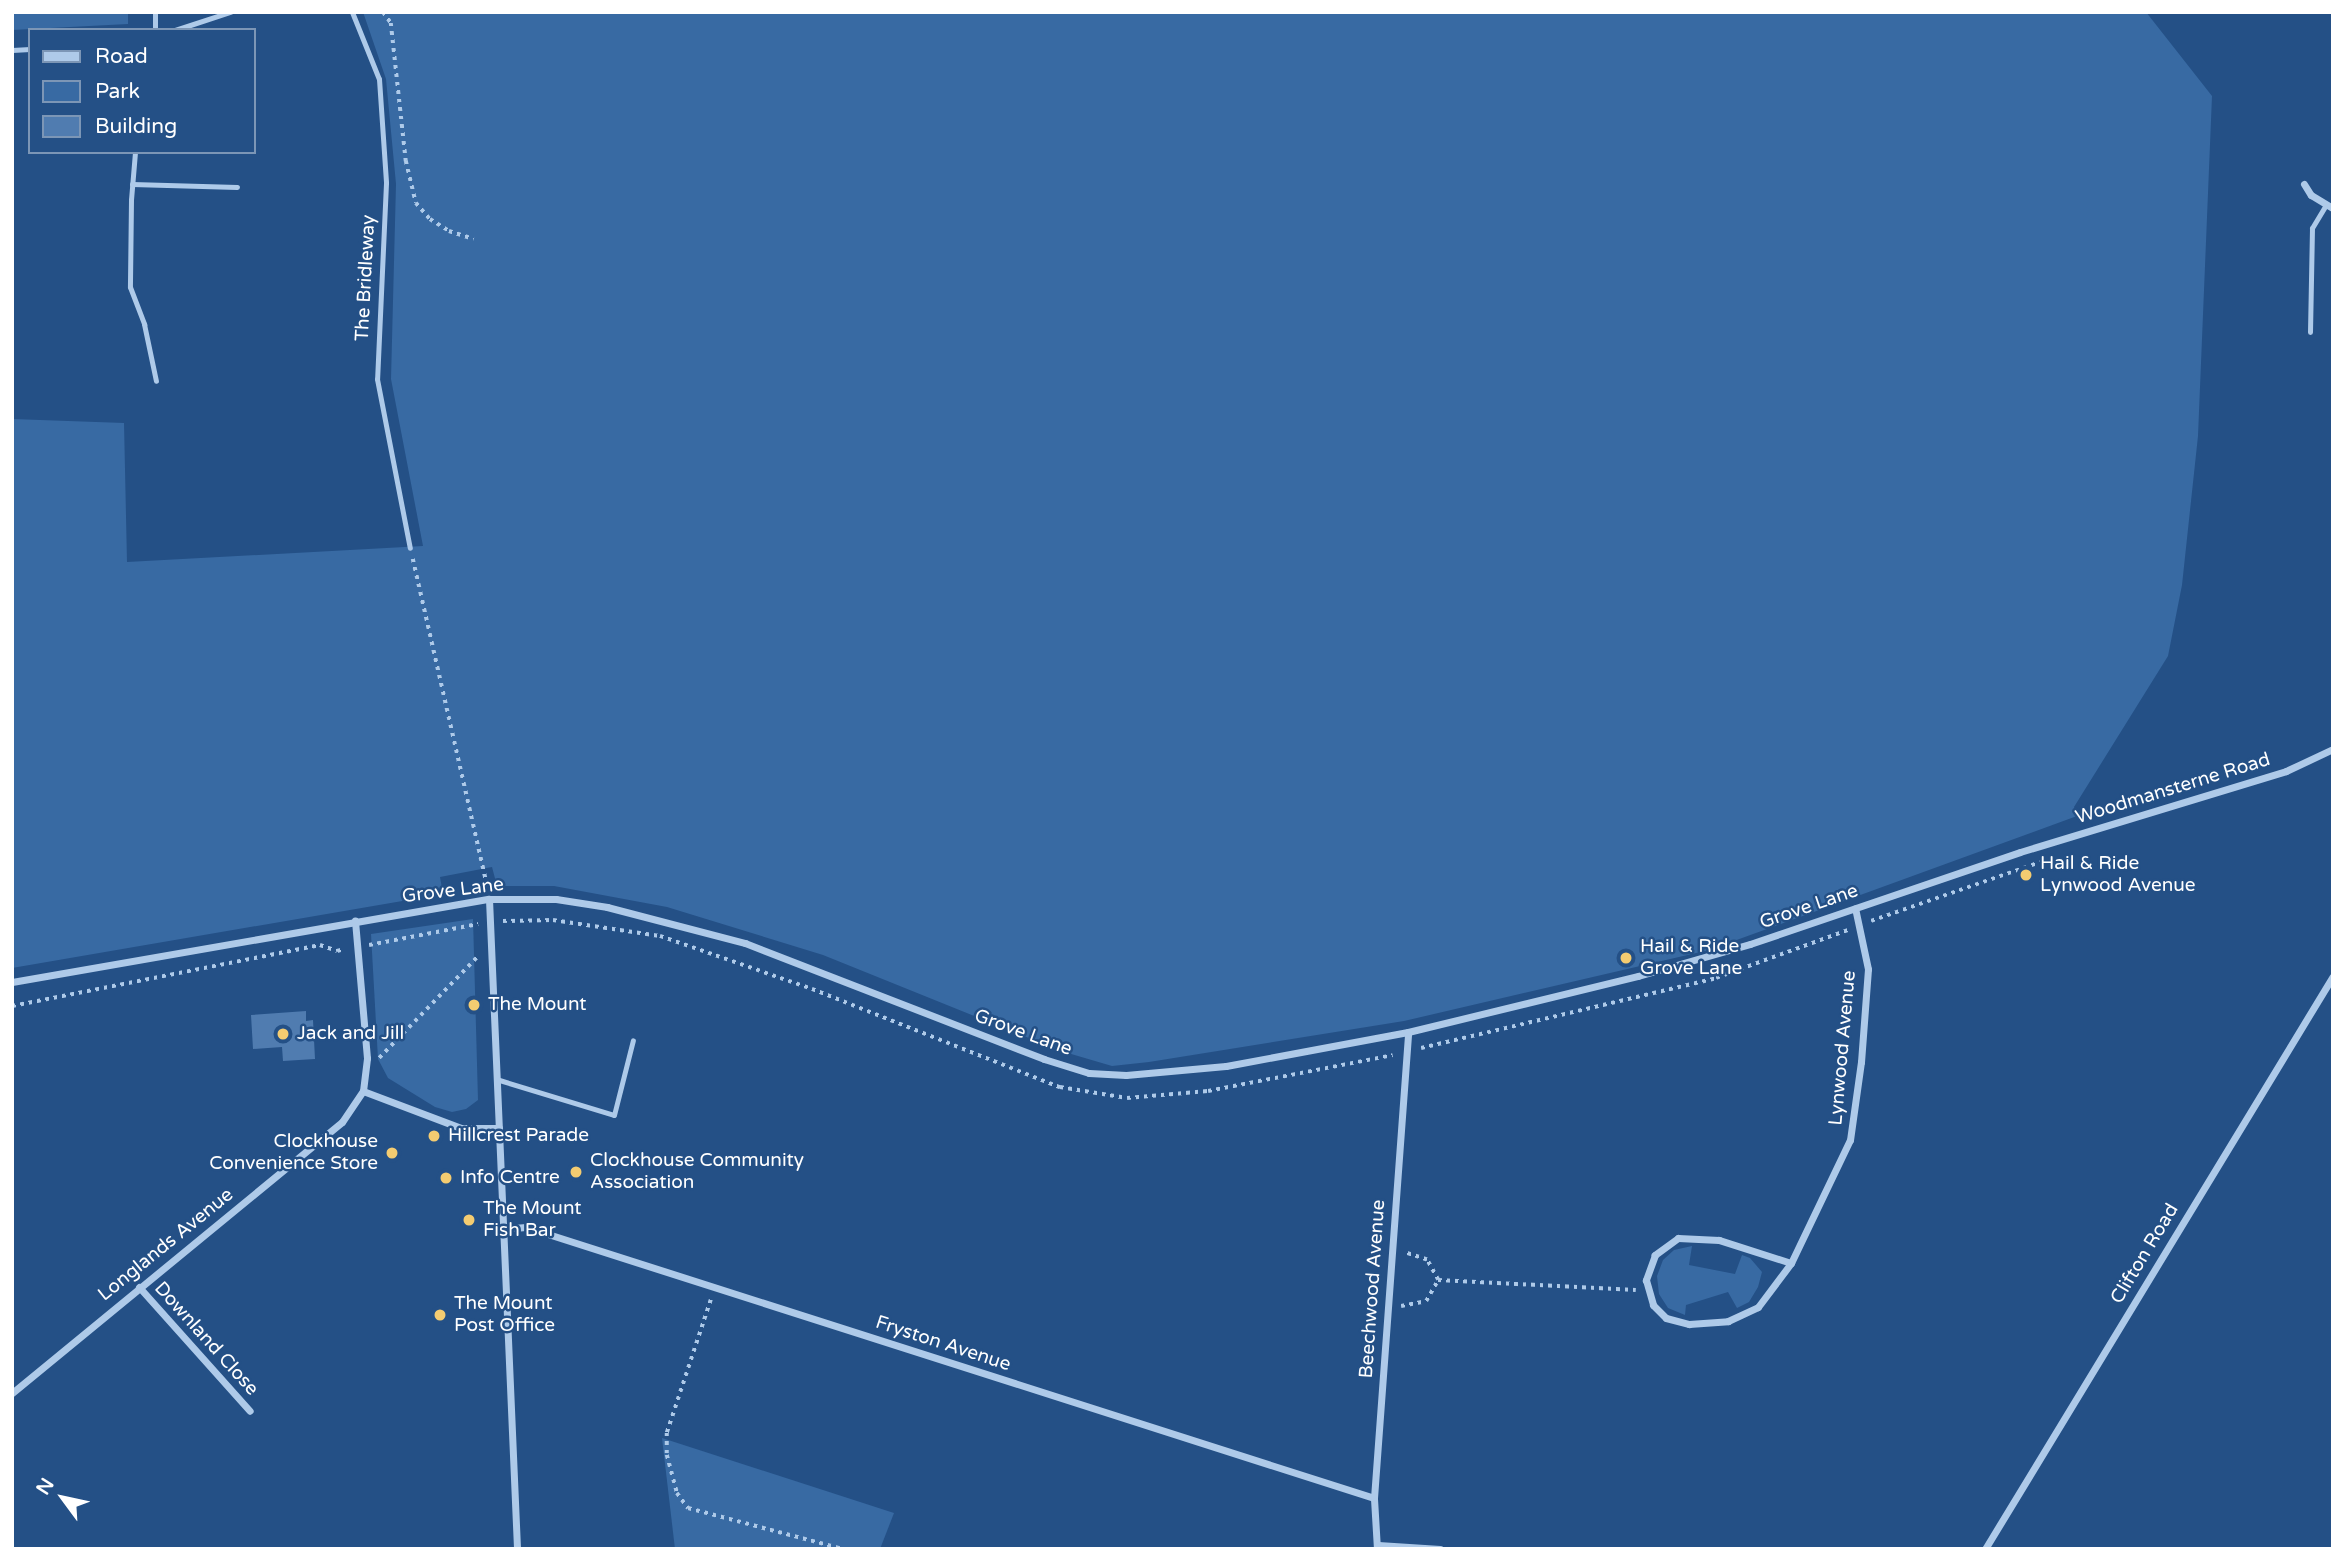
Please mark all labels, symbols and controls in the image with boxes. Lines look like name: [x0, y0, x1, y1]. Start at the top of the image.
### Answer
legend: [28, 28, 256, 154]
text: Road: [95, 44, 148, 69]
text: Park: [95, 79, 140, 104]
text: Building: [95, 114, 177, 139]
street label: The Bridleway: [351, 214, 381, 342]
street label: Woodmansterne Road: [2073, 749, 2273, 829]
place label: Hail & Ride Lynwood Avenue: [2040, 853, 2195, 897]
marker: Hail & Ride Lynwood Avenue: [2018, 867, 2034, 883]
street label: Grove Lane: [401, 873, 505, 909]
street label: Grove Lane: [1757, 880, 1861, 934]
place label: Hail & Ride Grove Lane: [1640, 936, 1742, 980]
marker: Hail & Ride Grove Lane: [1618, 950, 1634, 966]
street label: Lynwood Avenue: [1825, 970, 1861, 1126]
place label: The Mount: [488, 994, 587, 1016]
marker: The Mount: [466, 997, 482, 1013]
street label: Grove Lane: [971, 1005, 1075, 1061]
place label: Jack and Jill: [297, 1023, 404, 1045]
marker: Jack and Jill: [275, 1026, 291, 1042]
place label: Hillcrest Parade: [448, 1125, 589, 1147]
marker: Hillcrest Parade: [426, 1128, 442, 1144]
place label: Clockhouse Convenience Store: [209, 1131, 378, 1175]
marker: Clockhouse Convenience Store: [384, 1145, 400, 1161]
place label: Clockhouse Community Association: [590, 1150, 804, 1194]
marker: Clockhouse Community Association: [568, 1164, 584, 1180]
place label: Info Centre: [460, 1167, 560, 1189]
marker: Info Centre: [438, 1170, 454, 1186]
street label: Longlands Avenue: [94, 1184, 238, 1306]
place label: The Mount Fish Bar: [483, 1198, 582, 1242]
street label: Beechwood Avenue: [1355, 1199, 1391, 1379]
street label: Clifton Road: [2106, 1200, 2184, 1308]
marker: The Mount Fish Bar: [461, 1212, 477, 1228]
street label: Downland Close: [149, 1277, 263, 1401]
place label: The Mount Post Office: [454, 1293, 555, 1337]
marker: The Mount Post Office: [432, 1307, 448, 1323]
street label: Fryston Avenue: [873, 1311, 1013, 1377]
north arrow: [28, 1463, 98, 1533]
text: N: [32, 1474, 59, 1499]

